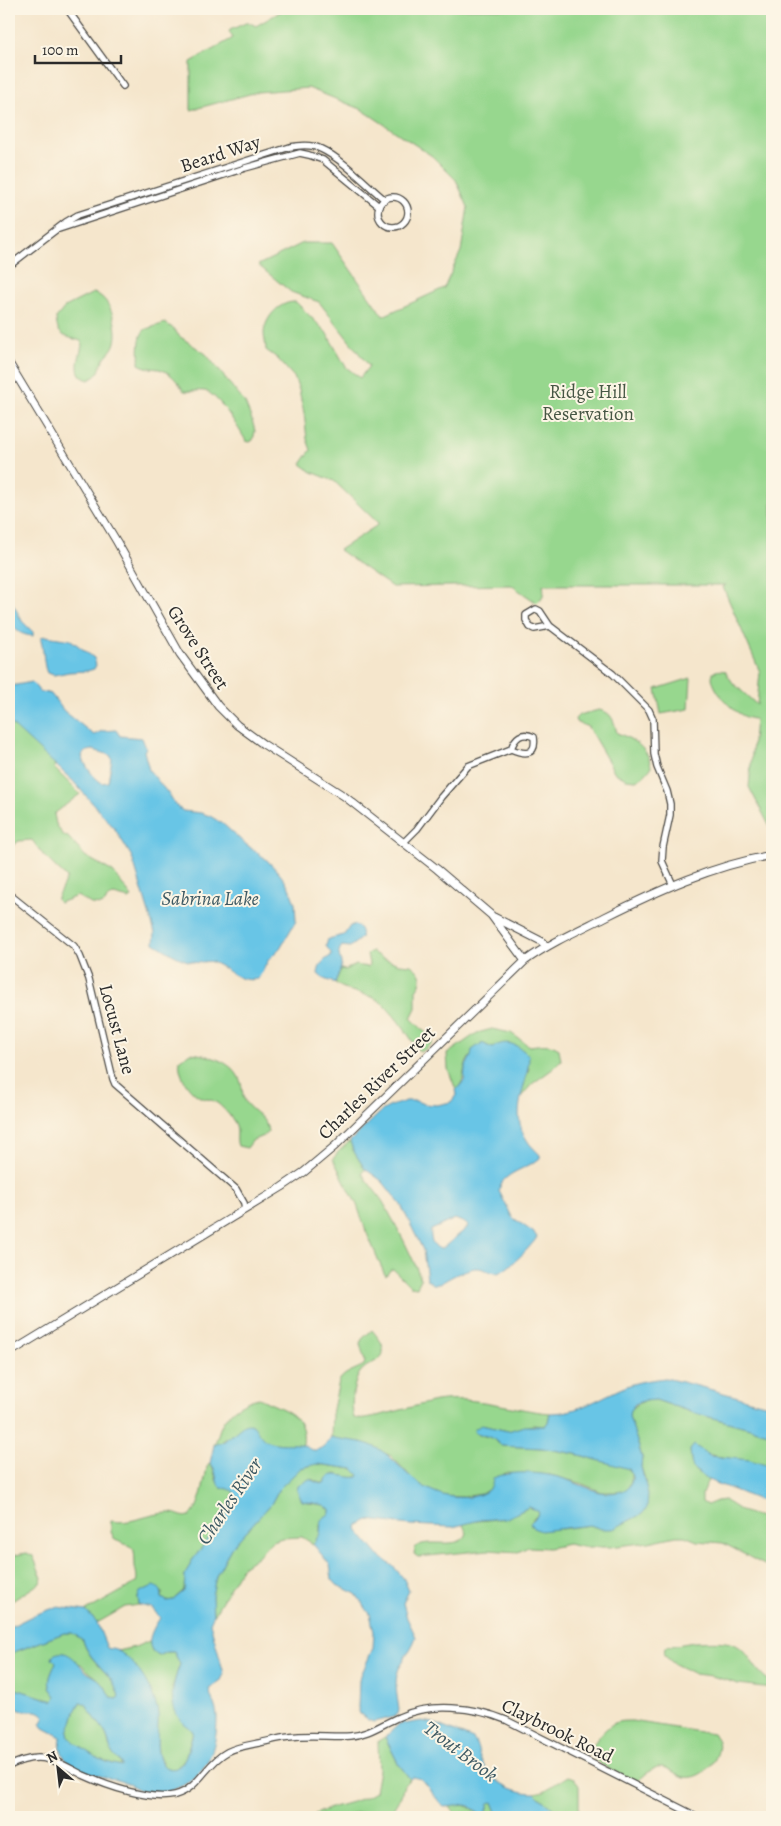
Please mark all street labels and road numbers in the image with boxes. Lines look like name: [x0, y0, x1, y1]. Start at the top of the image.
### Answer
street label: Beard Way: [177, 129, 264, 179]
street label: Grove Street: [161, 600, 235, 695]
street label: Locust Lane: [93, 981, 142, 1077]
street label: Charles River Street: [312, 1020, 441, 1146]
street label: Claybrook Road: [497, 1692, 619, 1770]

